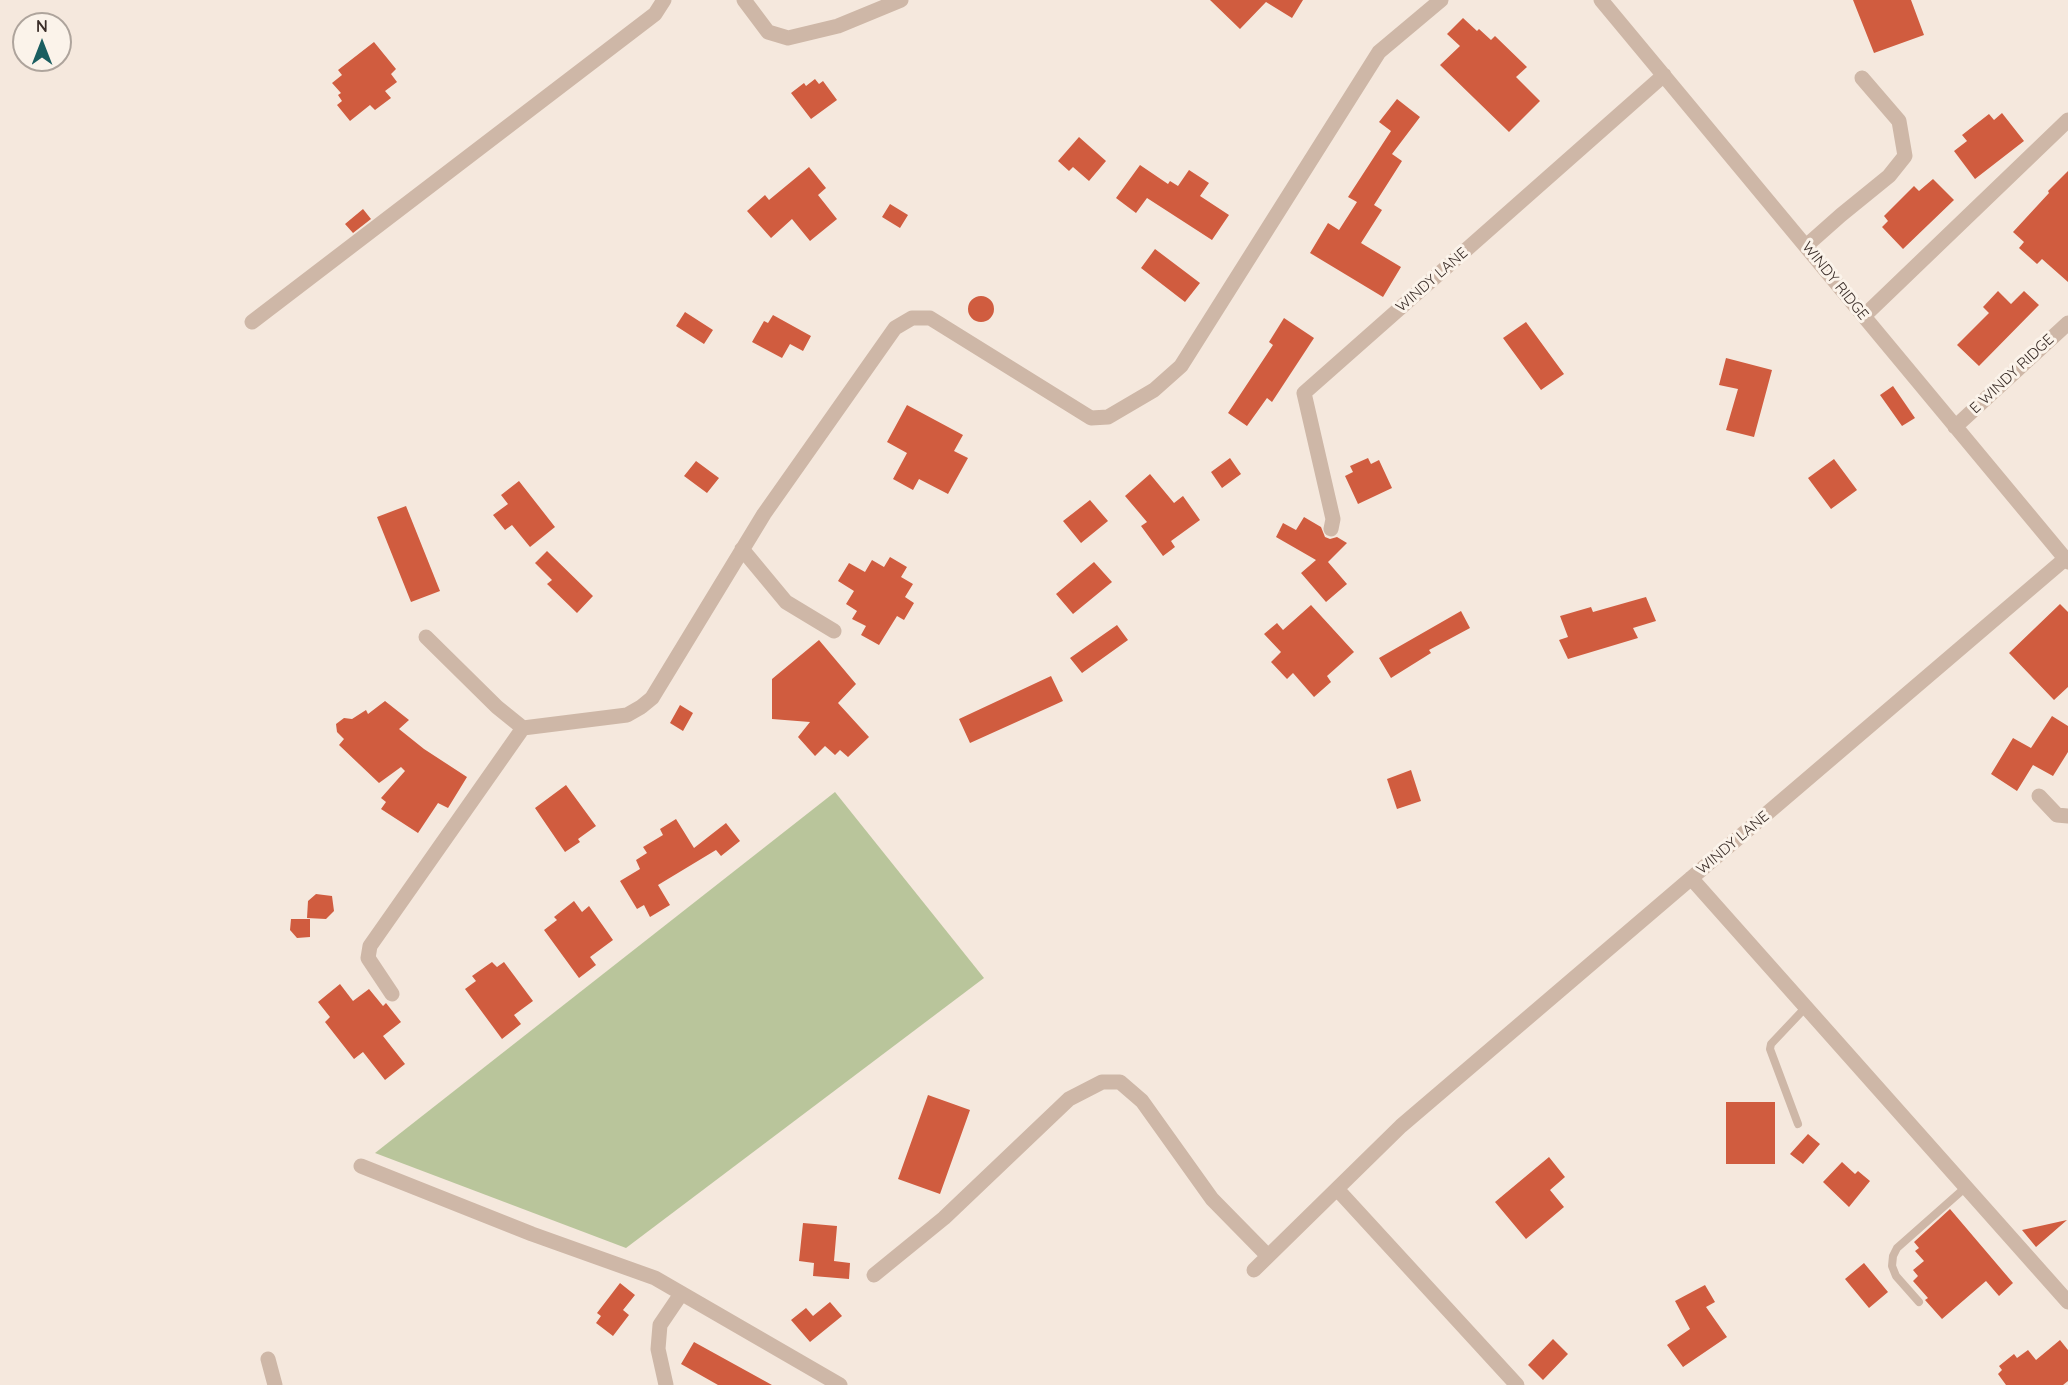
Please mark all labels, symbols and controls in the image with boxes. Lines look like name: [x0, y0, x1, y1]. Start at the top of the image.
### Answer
north arrow: [12, 12, 72, 72]
text: N: [36, 16, 48, 36]
street label: WINDY RIDGE: [1798, 238, 1872, 324]
street label: WINDY LANE: [1392, 244, 1472, 316]
street label: E WINDY RIDGE: [1966, 331, 2058, 417]
street label: WINDY LANE: [1693, 807, 1773, 879]

